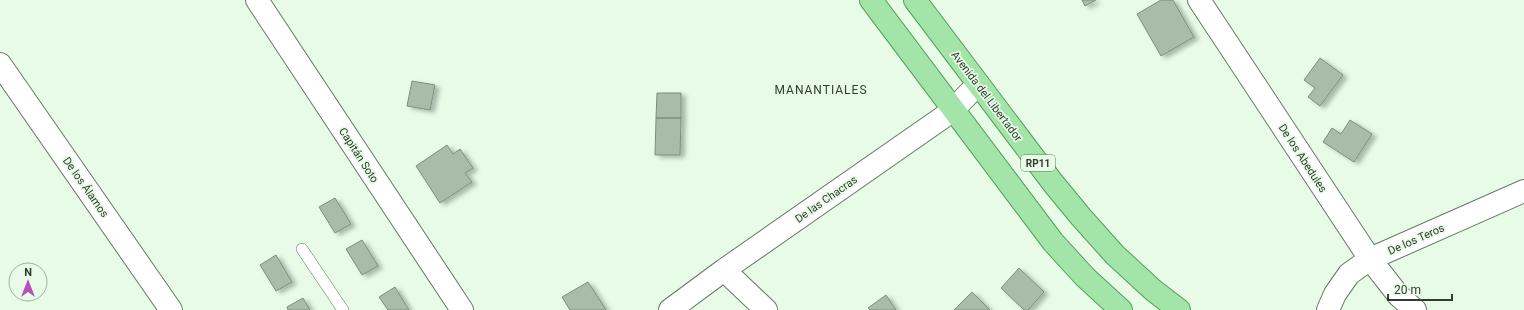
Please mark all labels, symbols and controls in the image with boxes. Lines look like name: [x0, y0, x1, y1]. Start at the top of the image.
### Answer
street label: Avenida del Libertador: [948, 49, 1025, 144]
district label: MANANTIALES: [774, 83, 868, 97]
street label: De los Abedules: [1276, 122, 1330, 195]
street label: Capitán Soto: [336, 125, 381, 185]
street label: De los Álamos: [60, 155, 111, 220]
road number: RP11: [1021, 155, 1055, 171]
street label: De las Chacras: [793, 173, 860, 226]
street label: De los Teros: [1386, 221, 1447, 258]
north arrow: [8, 262, 48, 302]
text: N: [24, 266, 32, 279]
scale bar: [1388, 276, 1452, 302]
text: 20 m: [1394, 283, 1421, 297]

